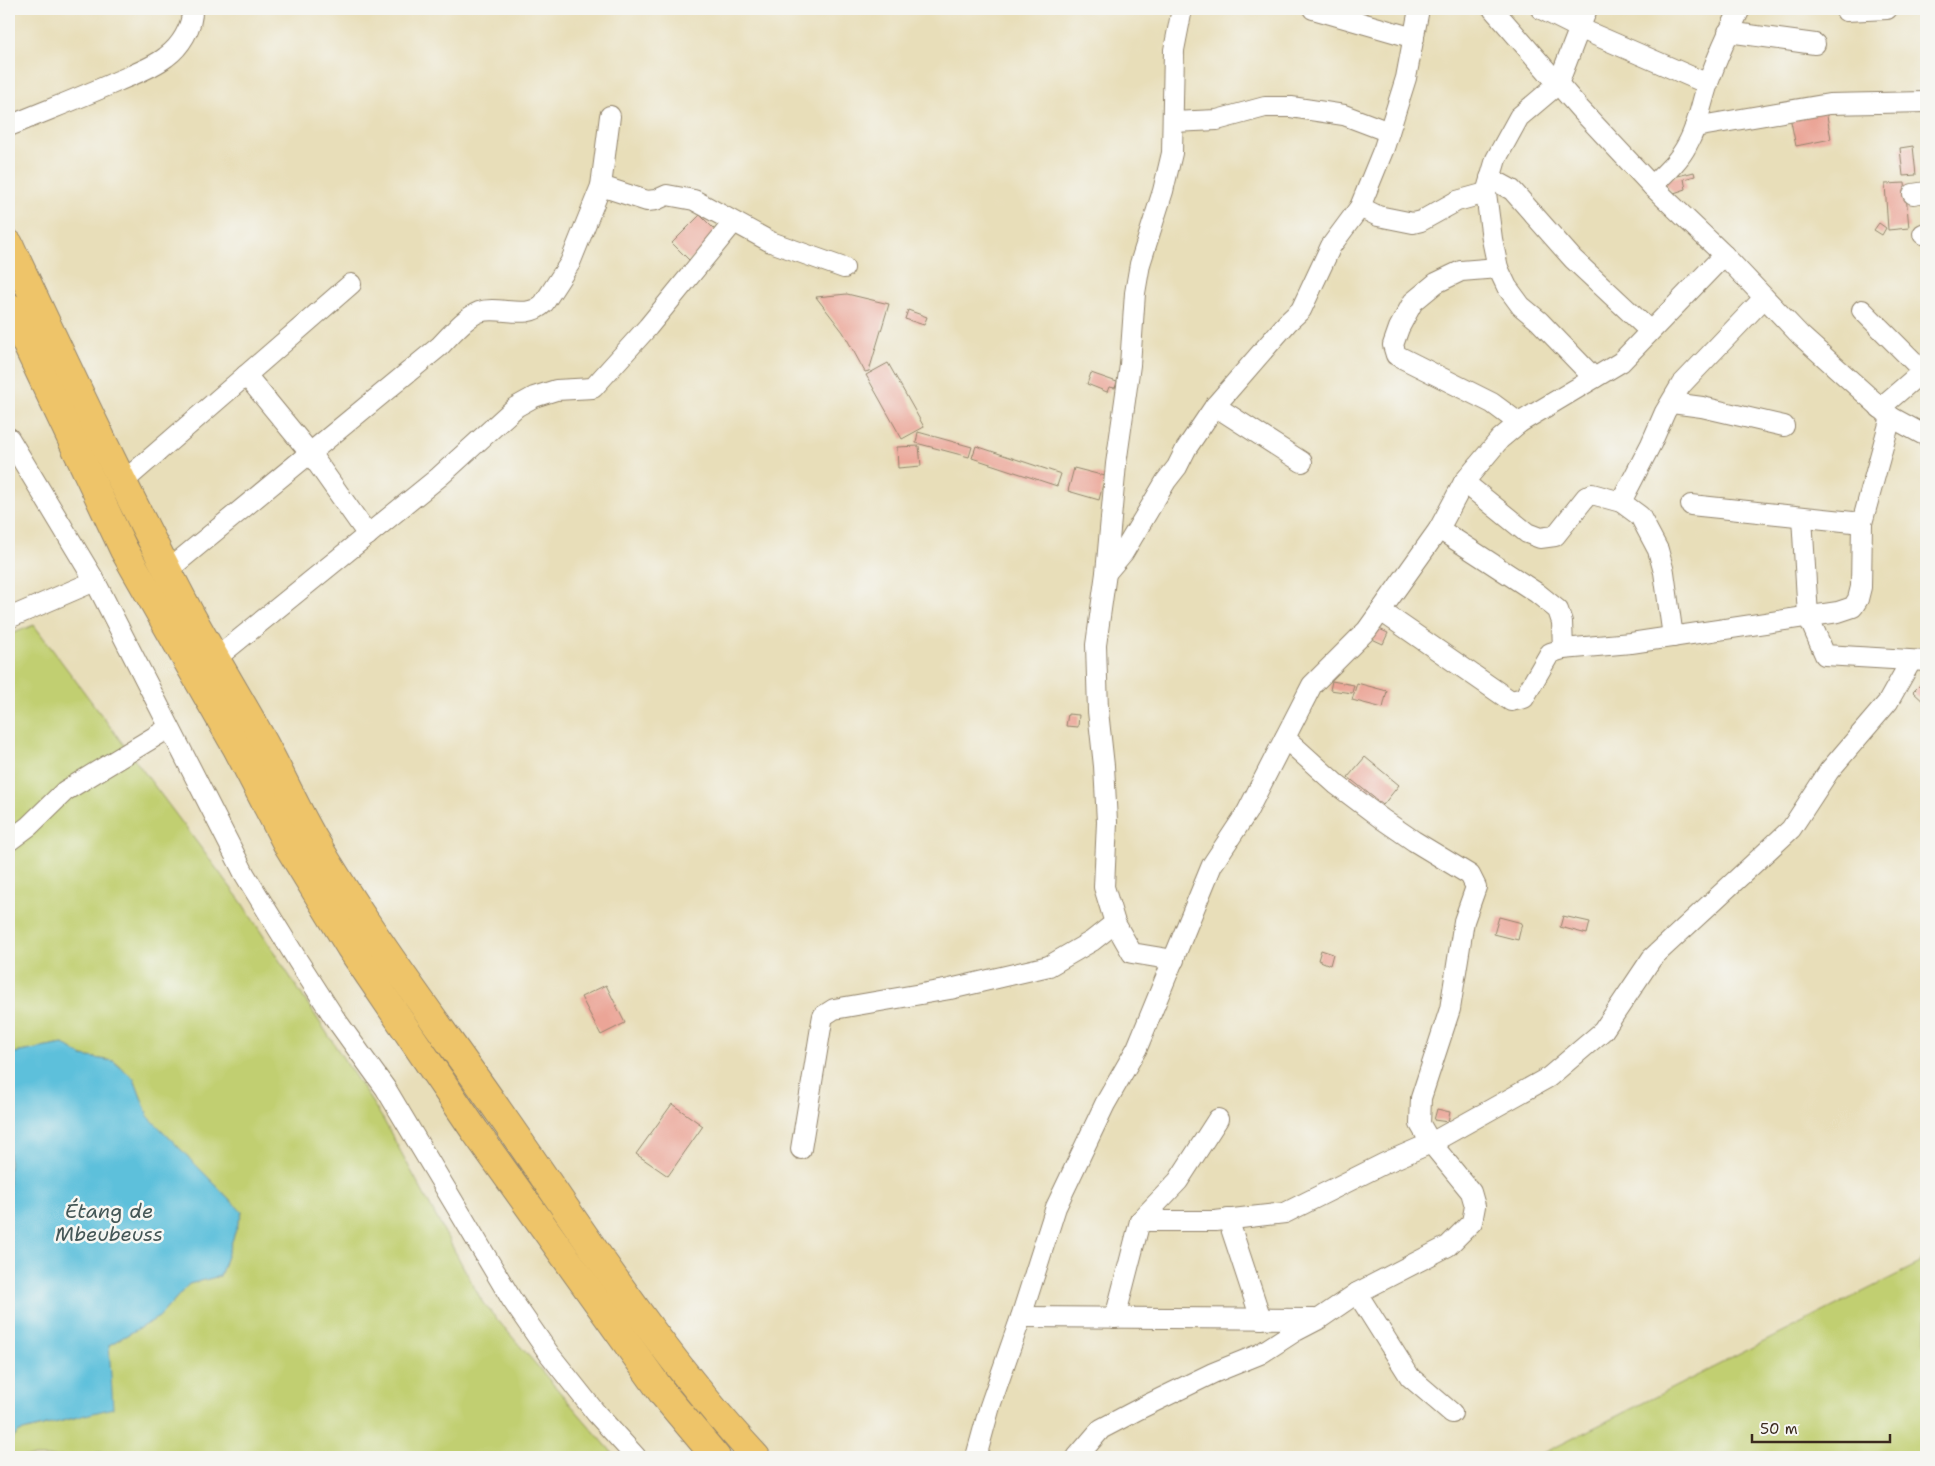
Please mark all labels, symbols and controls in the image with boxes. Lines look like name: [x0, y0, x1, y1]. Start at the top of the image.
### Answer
water label: Étang de Mbeubeuss: [55, 1198, 163, 1247]
scale bar: [1752, 1411, 1890, 1443]
text: 50 m: [1760, 1419, 1798, 1439]

